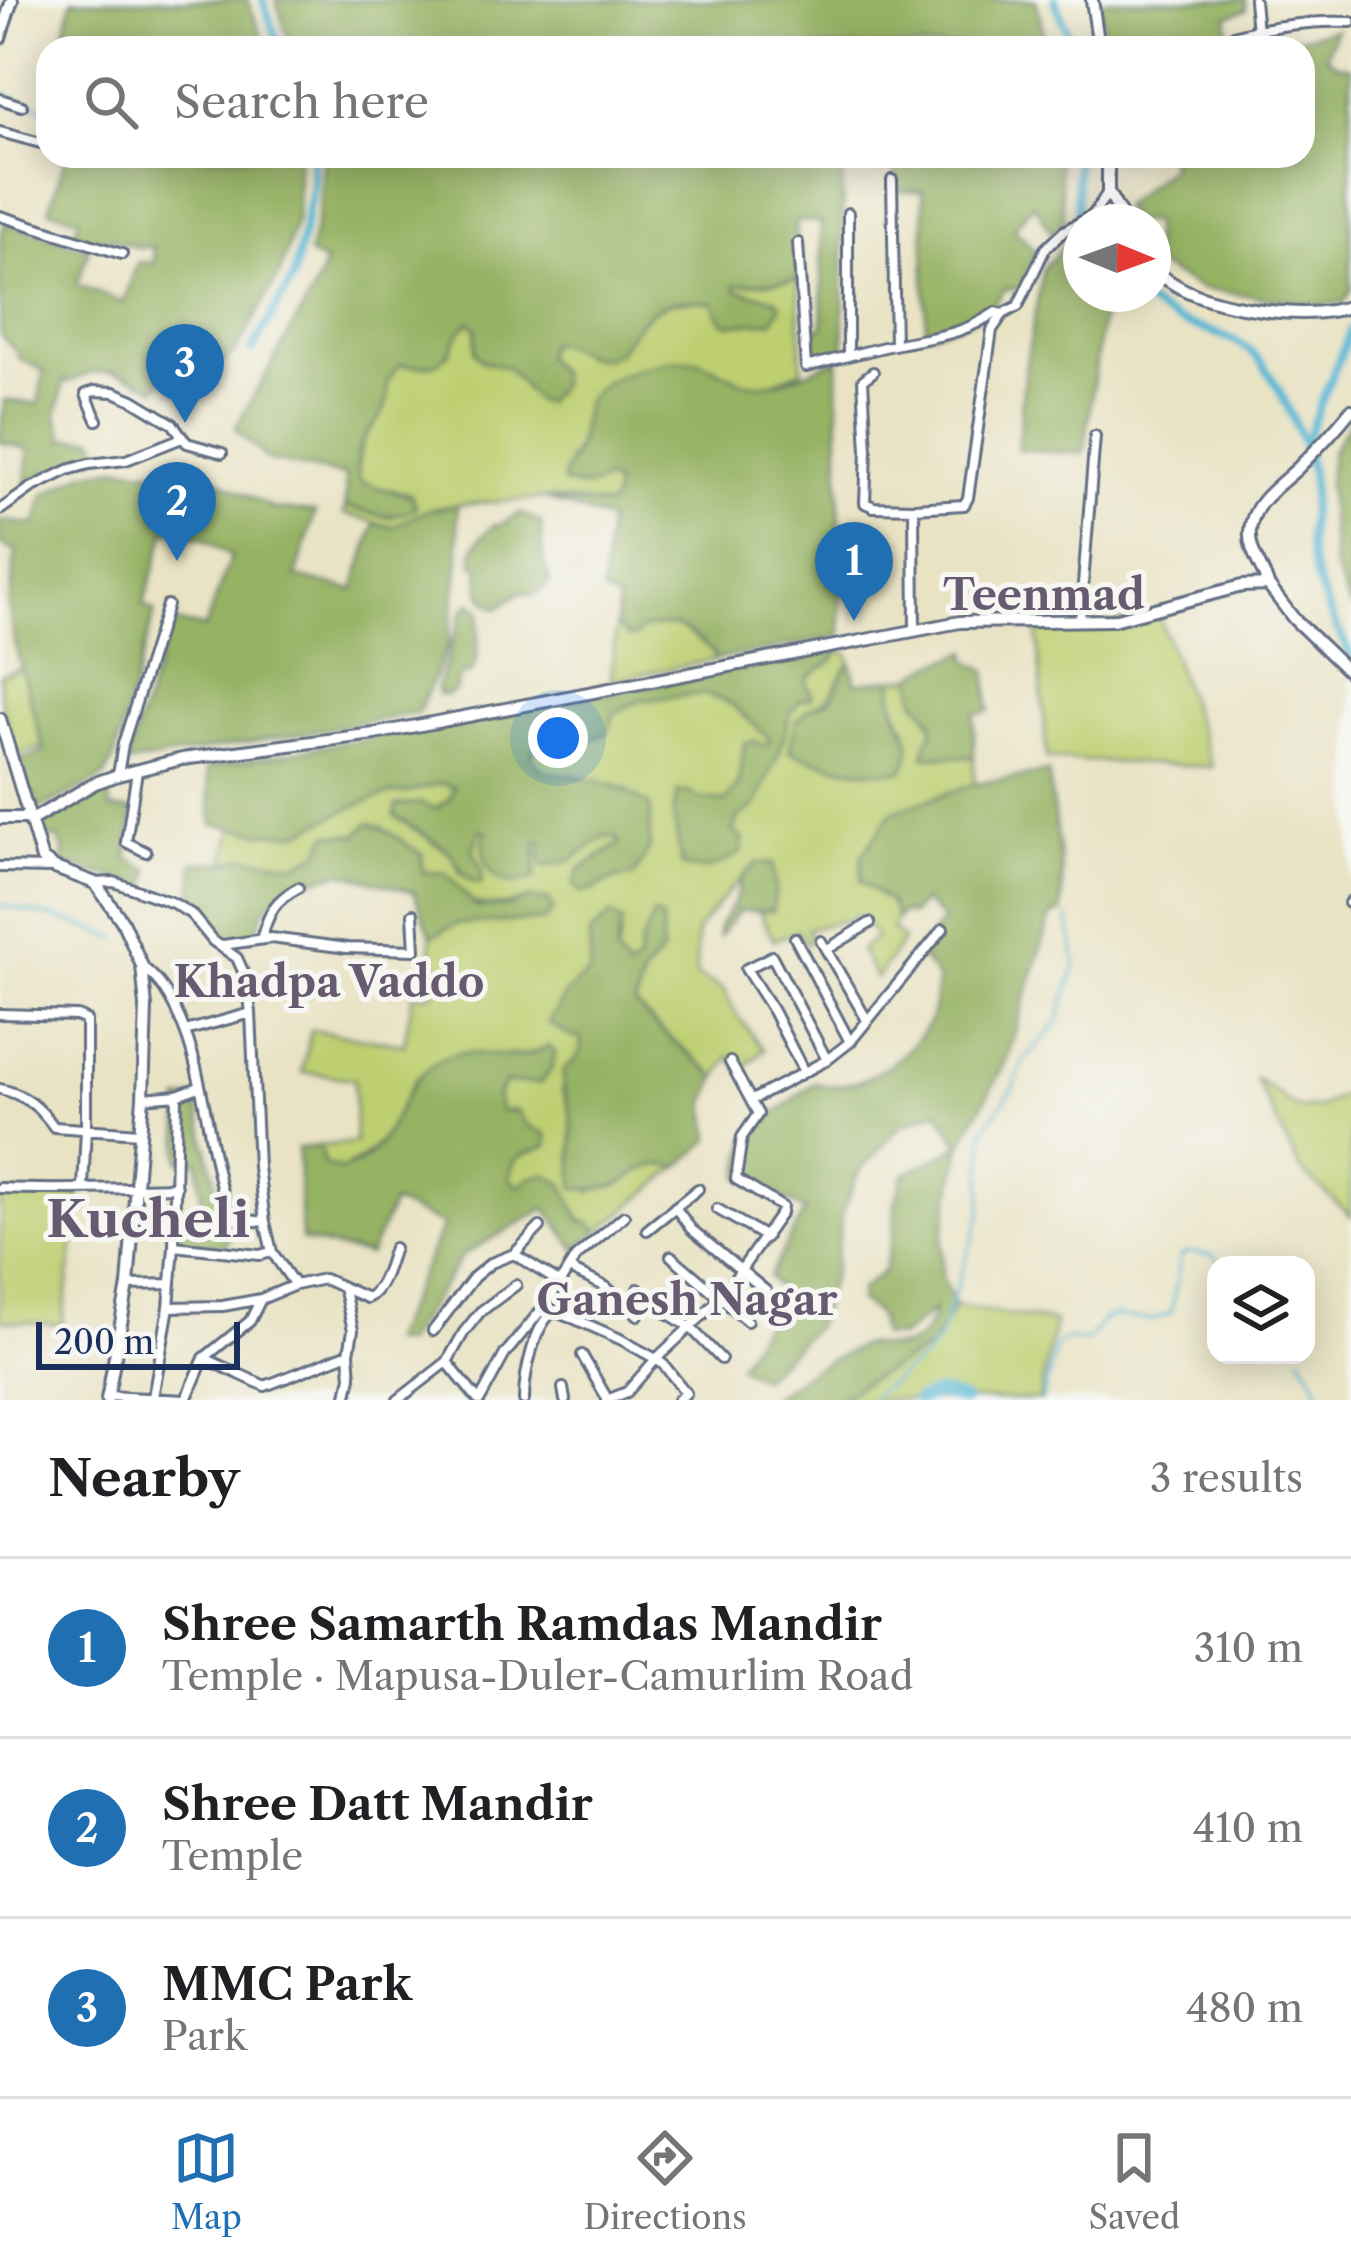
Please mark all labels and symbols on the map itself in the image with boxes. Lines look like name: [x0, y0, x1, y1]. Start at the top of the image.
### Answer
north arrow: [1063, 204, 1171, 312]
pin: 3: [146, 324, 224, 423]
pin: 2: [138, 462, 216, 561]
pin: 1: [815, 522, 893, 621]
district label: Teenmad: [943, 569, 1145, 621]
your location: [528, 708, 588, 768]
district label: Khadpa Vaddo: [173, 956, 485, 1008]
district label: Kucheli: [46, 1188, 250, 1250]
district label: Ganesh Nagar: [536, 1274, 838, 1326]
scale bar: [36, 1316, 240, 1369]

